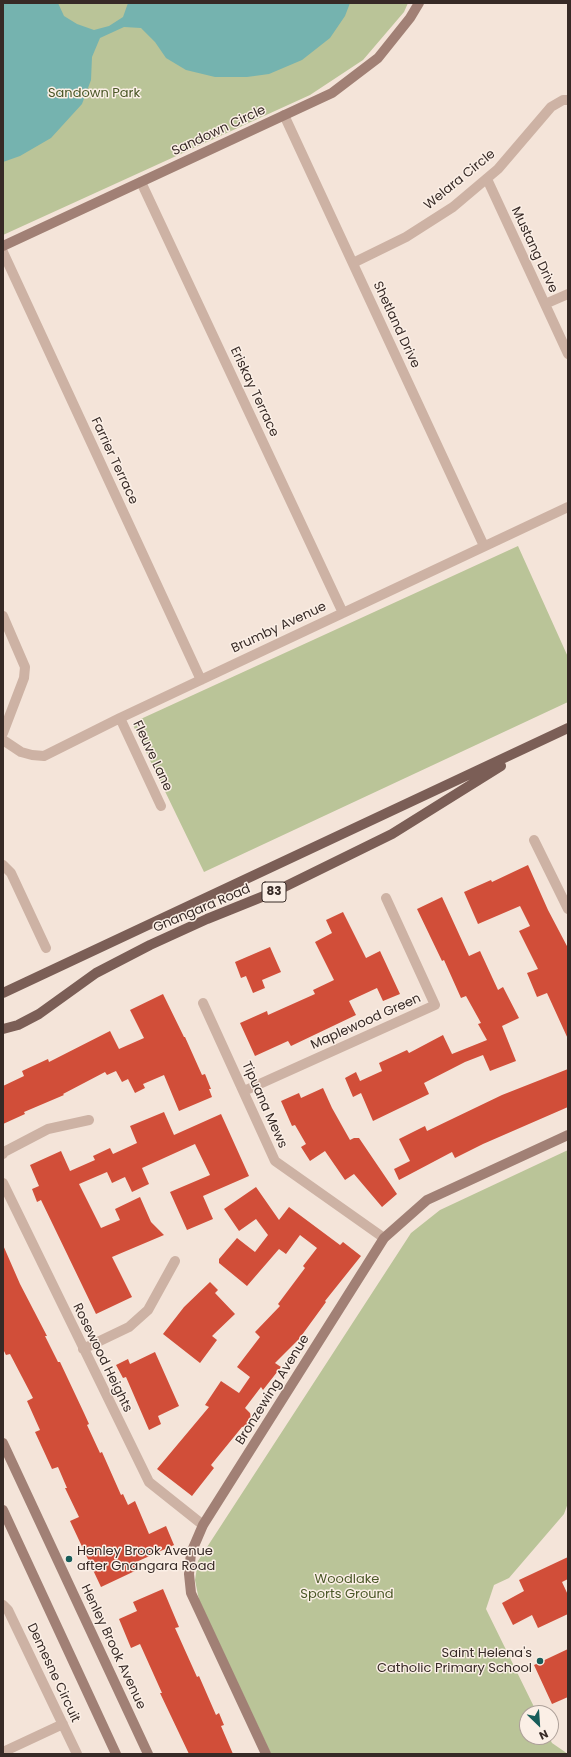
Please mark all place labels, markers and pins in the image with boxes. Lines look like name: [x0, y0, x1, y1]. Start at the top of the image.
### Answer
place label: Henley Brook Avenue after Gnangara Road: [77, 1544, 215, 1575]
marker: Henley Brook Avenue after Gnangara Road: [64, 1554, 74, 1564]
place label: Saint Helena's Catholic Primary School: [377, 1646, 532, 1677]
marker: Saint Helena's Catholic Primary School: [535, 1656, 545, 1666]

